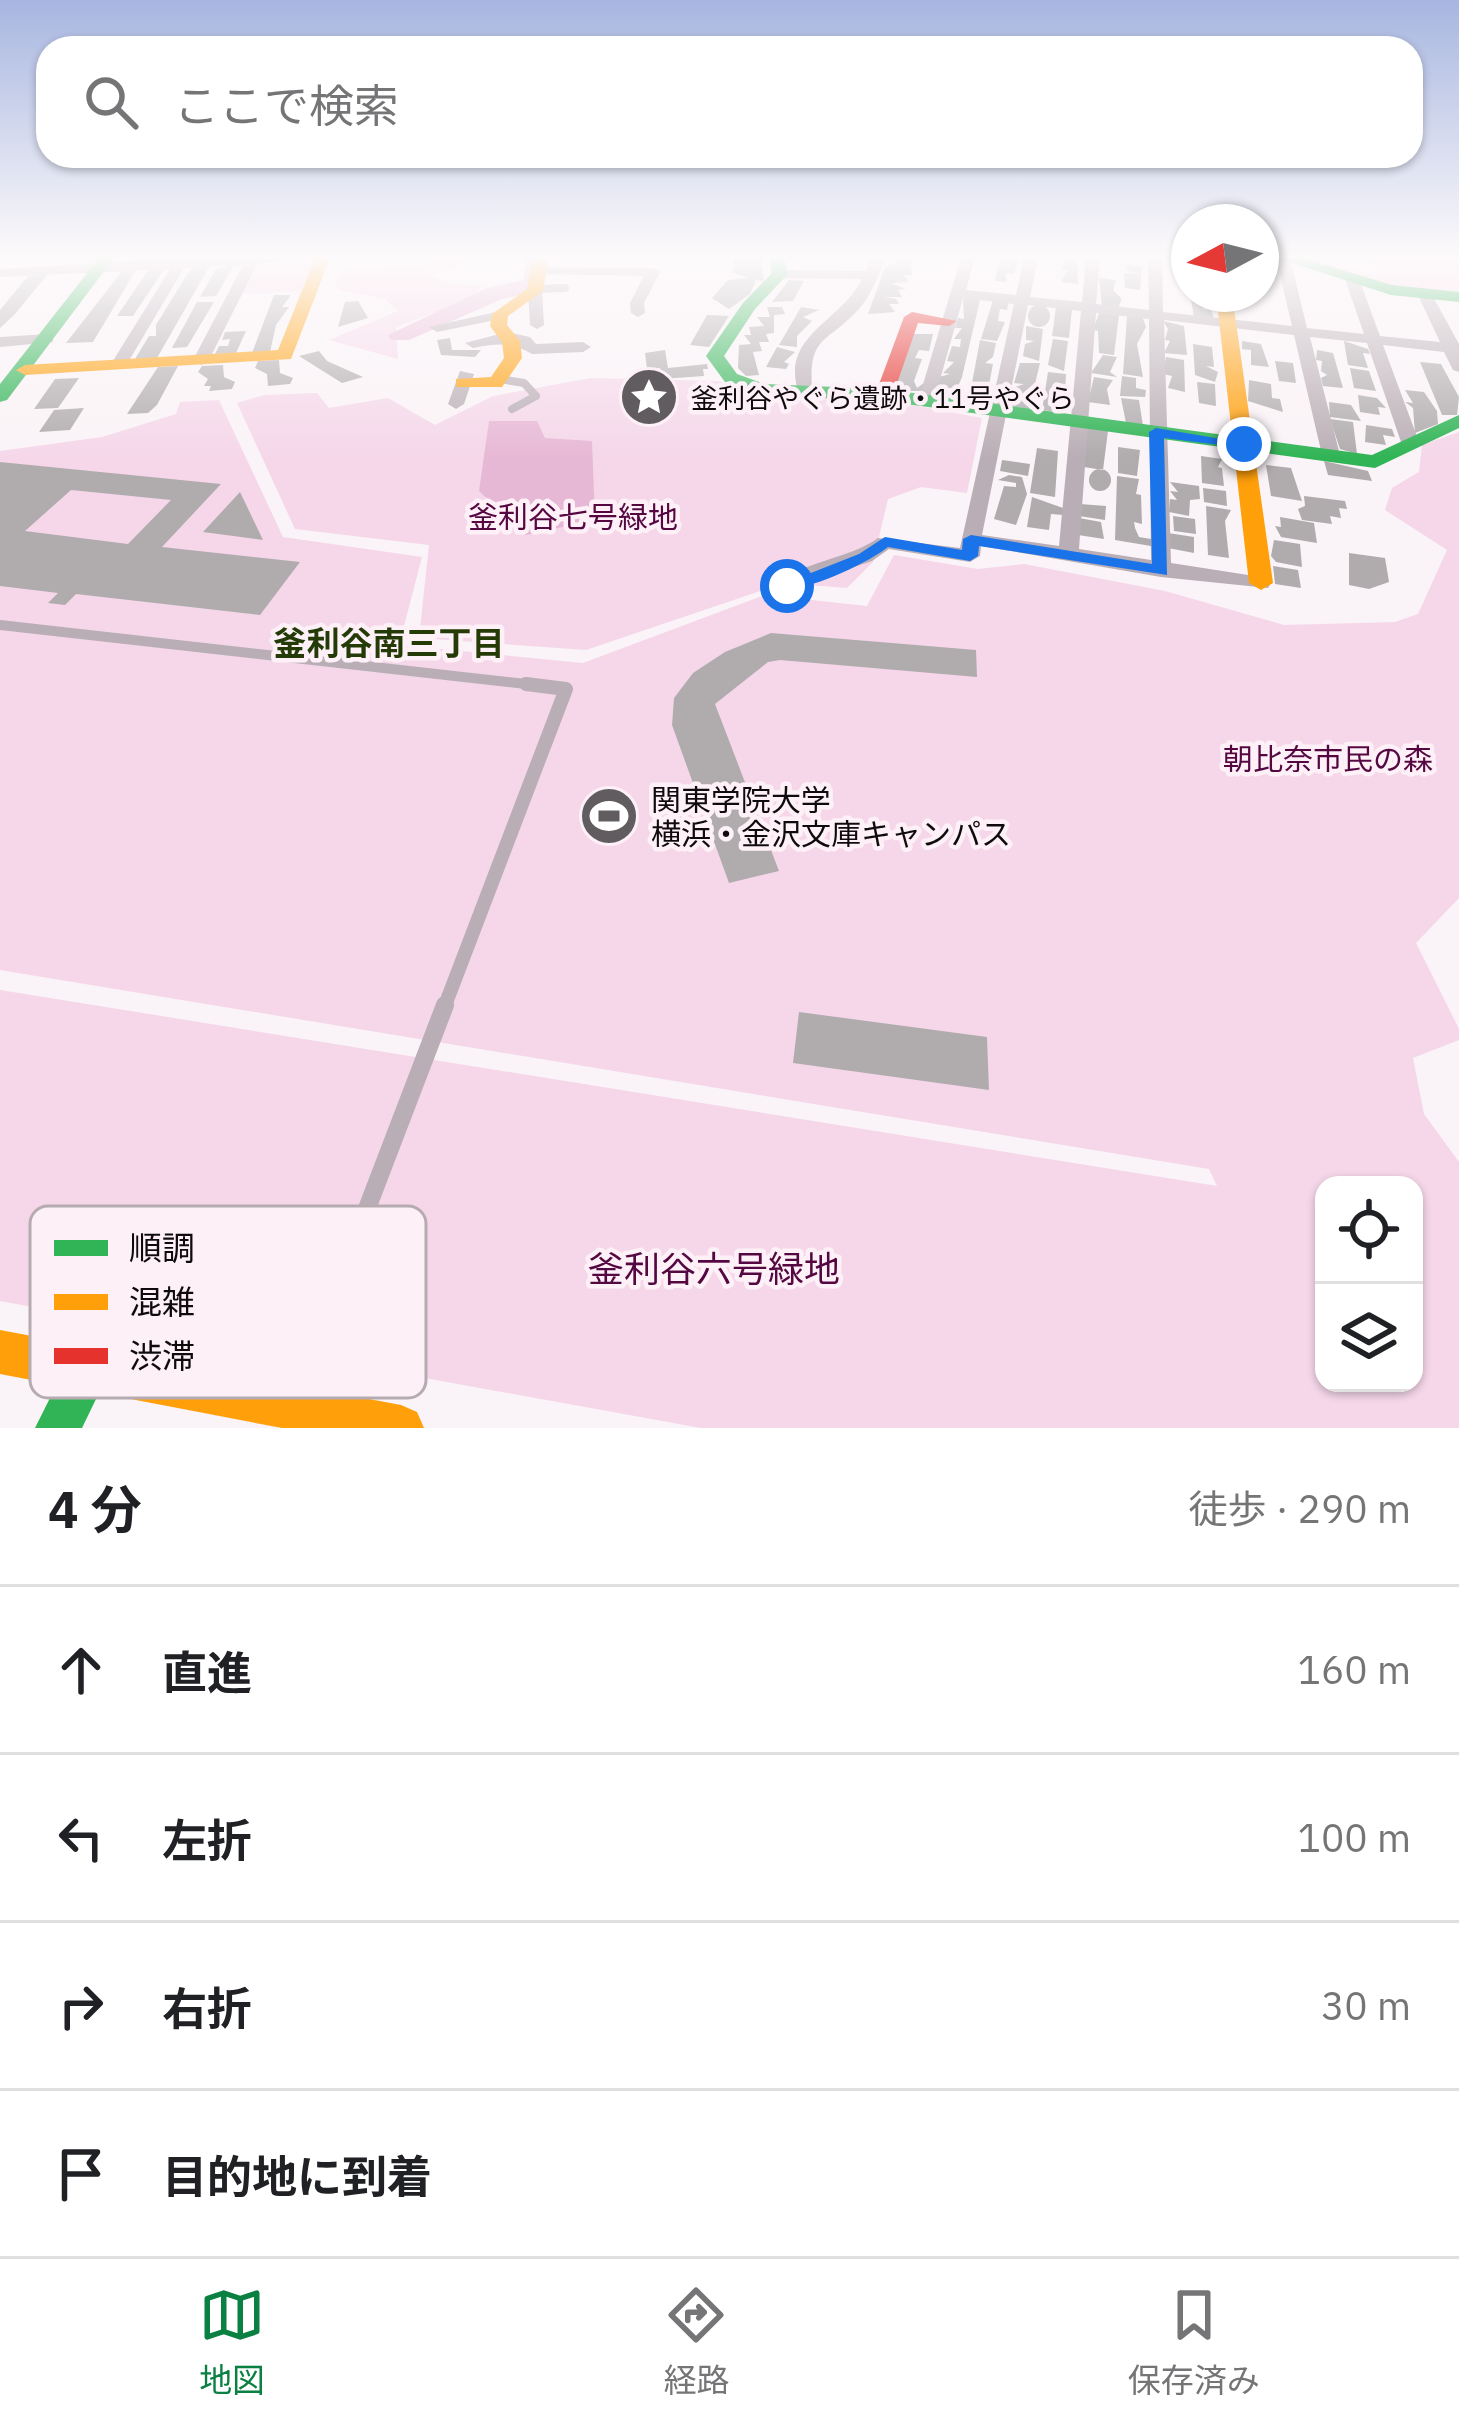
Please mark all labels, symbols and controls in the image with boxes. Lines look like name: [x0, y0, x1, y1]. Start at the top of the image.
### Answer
search box: [36, 36, 1423, 168]
icon: search: [78, 69, 144, 135]
text: ここで検索: [174, 76, 399, 134]
north arrow: [1171, 204, 1279, 312]
place icon: 釜利谷やぐら遺跡・11号やぐら: [618, 366, 680, 428]
place label: 釜利谷やぐら遺跡・11号やぐら: [691, 380, 1074, 415]
route end: [1217, 417, 1271, 471]
park label: 釜利谷七号緑地: [468, 497, 678, 536]
route start: [760, 559, 814, 613]
district label: 釜利谷南三丁目: [274, 621, 505, 664]
park label: 朝比奈市民の森: [1223, 739, 1433, 778]
place label: 関東学院大学 横浜・金沢文庫キャンパス: [651, 780, 1011, 853]
sports icon: 関東学院大学 横浜・金沢文庫キャンパス: [578, 785, 640, 847]
map controls: [1315, 1176, 1423, 1392]
button: locate: [1315, 1176, 1423, 1284]
legend: [30, 1206, 426, 1398]
text: 順調: [129, 1226, 195, 1269]
park label: 釜利谷六号緑地: [588, 1245, 840, 1292]
text: 混雑: [129, 1280, 195, 1323]
button: layers: [1315, 1284, 1423, 1392]
text: 渋滞: [129, 1334, 195, 1377]
text: 4 分: [48, 1476, 142, 1542]
text: 徒歩 · 290 m: [1188, 1483, 1411, 1534]
icon: ahead: [48, 1637, 114, 1703]
text: 直進: [162, 1643, 252, 1701]
text: 160 m: [1298, 1644, 1411, 1695]
icon: left: [48, 1805, 114, 1871]
text: 左折: [162, 1811, 252, 1869]
text: 100 m: [1298, 1812, 1411, 1863]
icon: right: [48, 1973, 114, 2039]
text: 右折: [162, 1979, 252, 2037]
text: 30 m: [1321, 1980, 1411, 2031]
icon: arrive: [48, 2141, 114, 2207]
text: 目的地に到着: [162, 2147, 432, 2205]
tab: 地図: [199, 2282, 265, 2402]
tab: 経路: [663, 2282, 729, 2402]
tab: 保存済み: [1128, 2282, 1260, 2402]

